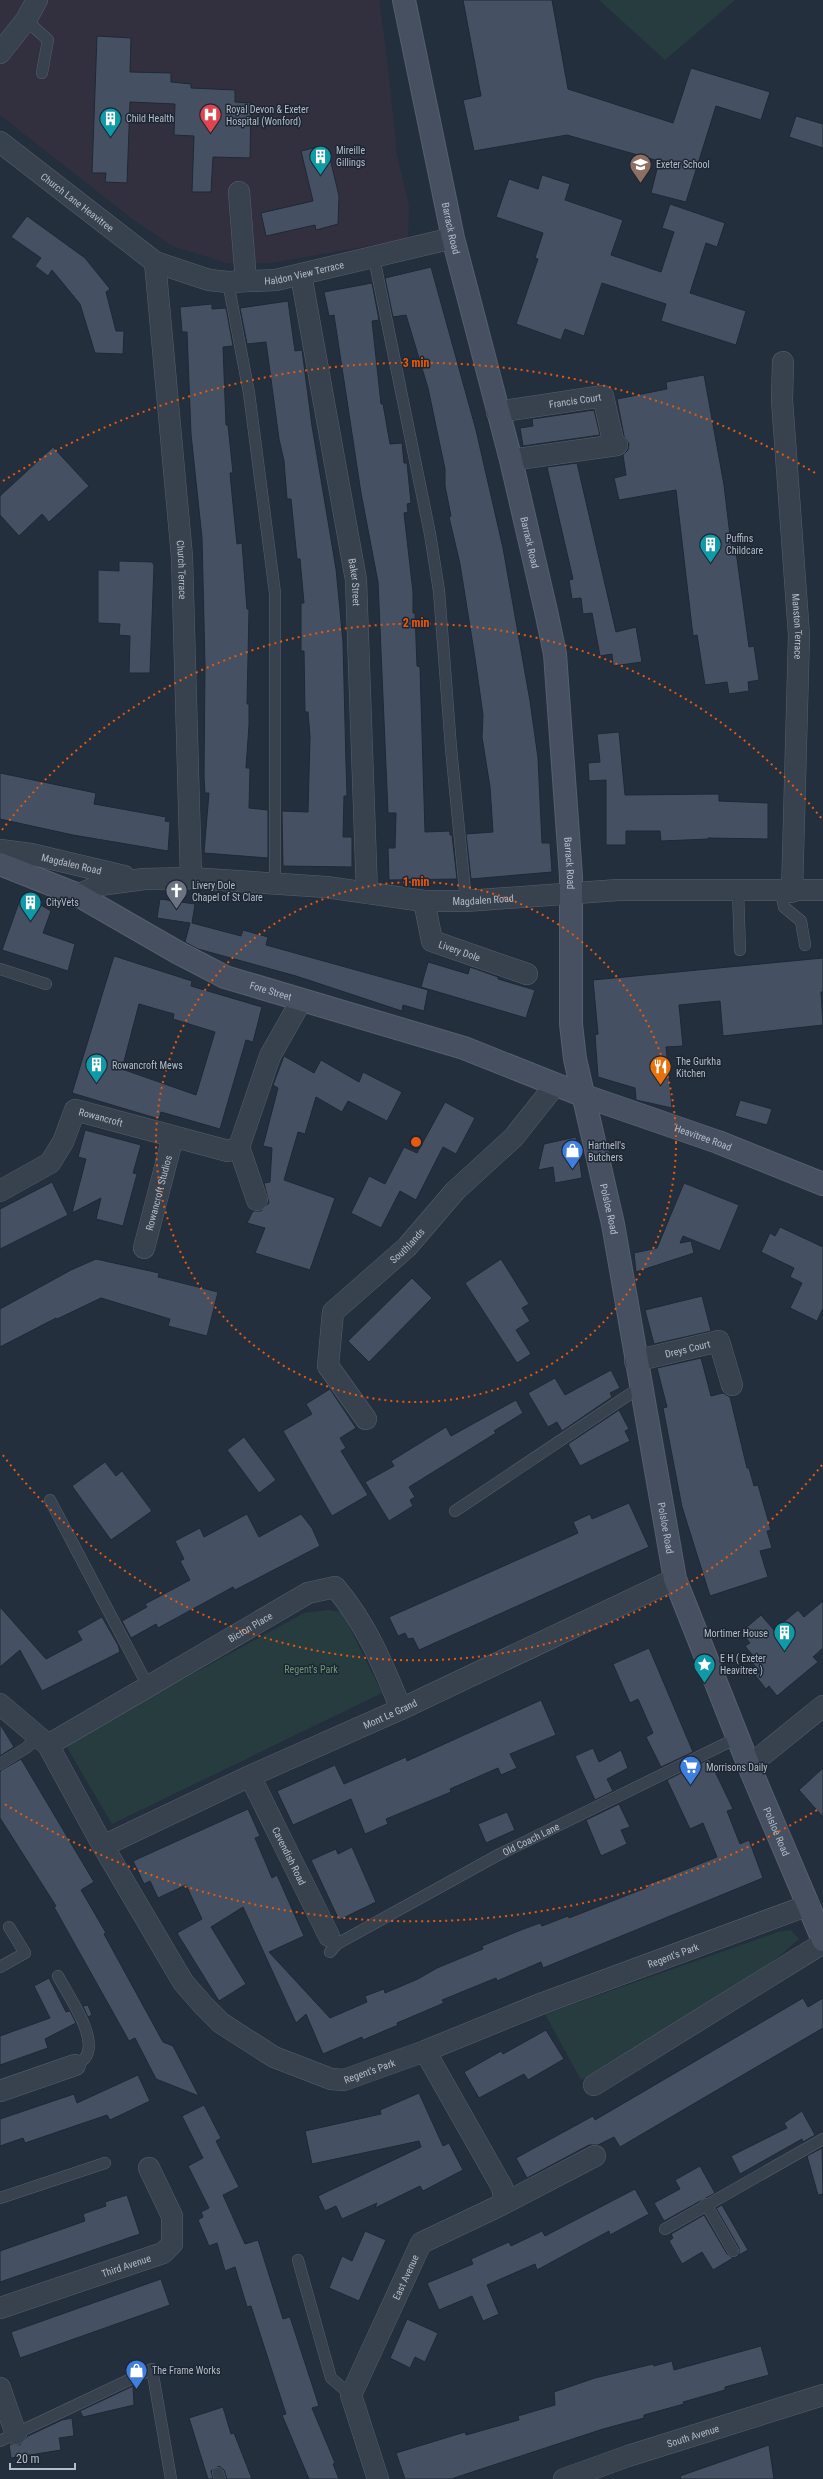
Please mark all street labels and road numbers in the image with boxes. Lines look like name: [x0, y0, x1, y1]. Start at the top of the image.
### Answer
street label: Church Lane Heavitree: [39, 171, 116, 234]
street label: Barrack Road: [440, 201, 462, 255]
street label: Haldon View Terrace: [264, 259, 345, 286]
street label: Francis Court: [548, 391, 602, 410]
street label: Barrack Road: [518, 516, 541, 569]
street label: Church Terrace: [174, 540, 188, 600]
street label: Baker Street: [346, 557, 362, 606]
street label: Manston Terrace: [790, 593, 804, 660]
street label: Barrack Road: [562, 837, 576, 889]
street label: Magdalen Road: [40, 852, 103, 877]
street label: Magdalen Road: [452, 893, 514, 907]
street label: Livery Dole: [437, 939, 482, 963]
street label: Fore Street: [248, 980, 293, 1002]
street label: Rowancroft: [78, 1106, 124, 1129]
street label: Heavitree Road: [673, 1122, 733, 1153]
street label: Rowancroft Studios: [144, 1154, 174, 1232]
street label: Polsloe Road: [598, 1183, 620, 1235]
street label: Southlands: [388, 1226, 427, 1265]
street label: Dreys Court: [664, 1338, 711, 1360]
street label: Polsloe Road: [656, 1502, 675, 1554]
street label: Bicton Place: [226, 1610, 275, 1645]
street label: Mont Le Grand: [362, 1697, 419, 1731]
street label: Polsloe Road: [761, 1806, 792, 1858]
street label: Old Coach Lane: [501, 1821, 561, 1858]
street label: Cavendish Road: [270, 1825, 308, 1887]
street label: Regent's Park: [646, 1941, 701, 1970]
street label: Regent's Park: [343, 2057, 397, 2086]
street label: Third Avenue: [100, 2252, 153, 2279]
street label: East Avenue: [391, 2253, 421, 2302]
street label: South Avenue: [666, 2423, 721, 2449]

